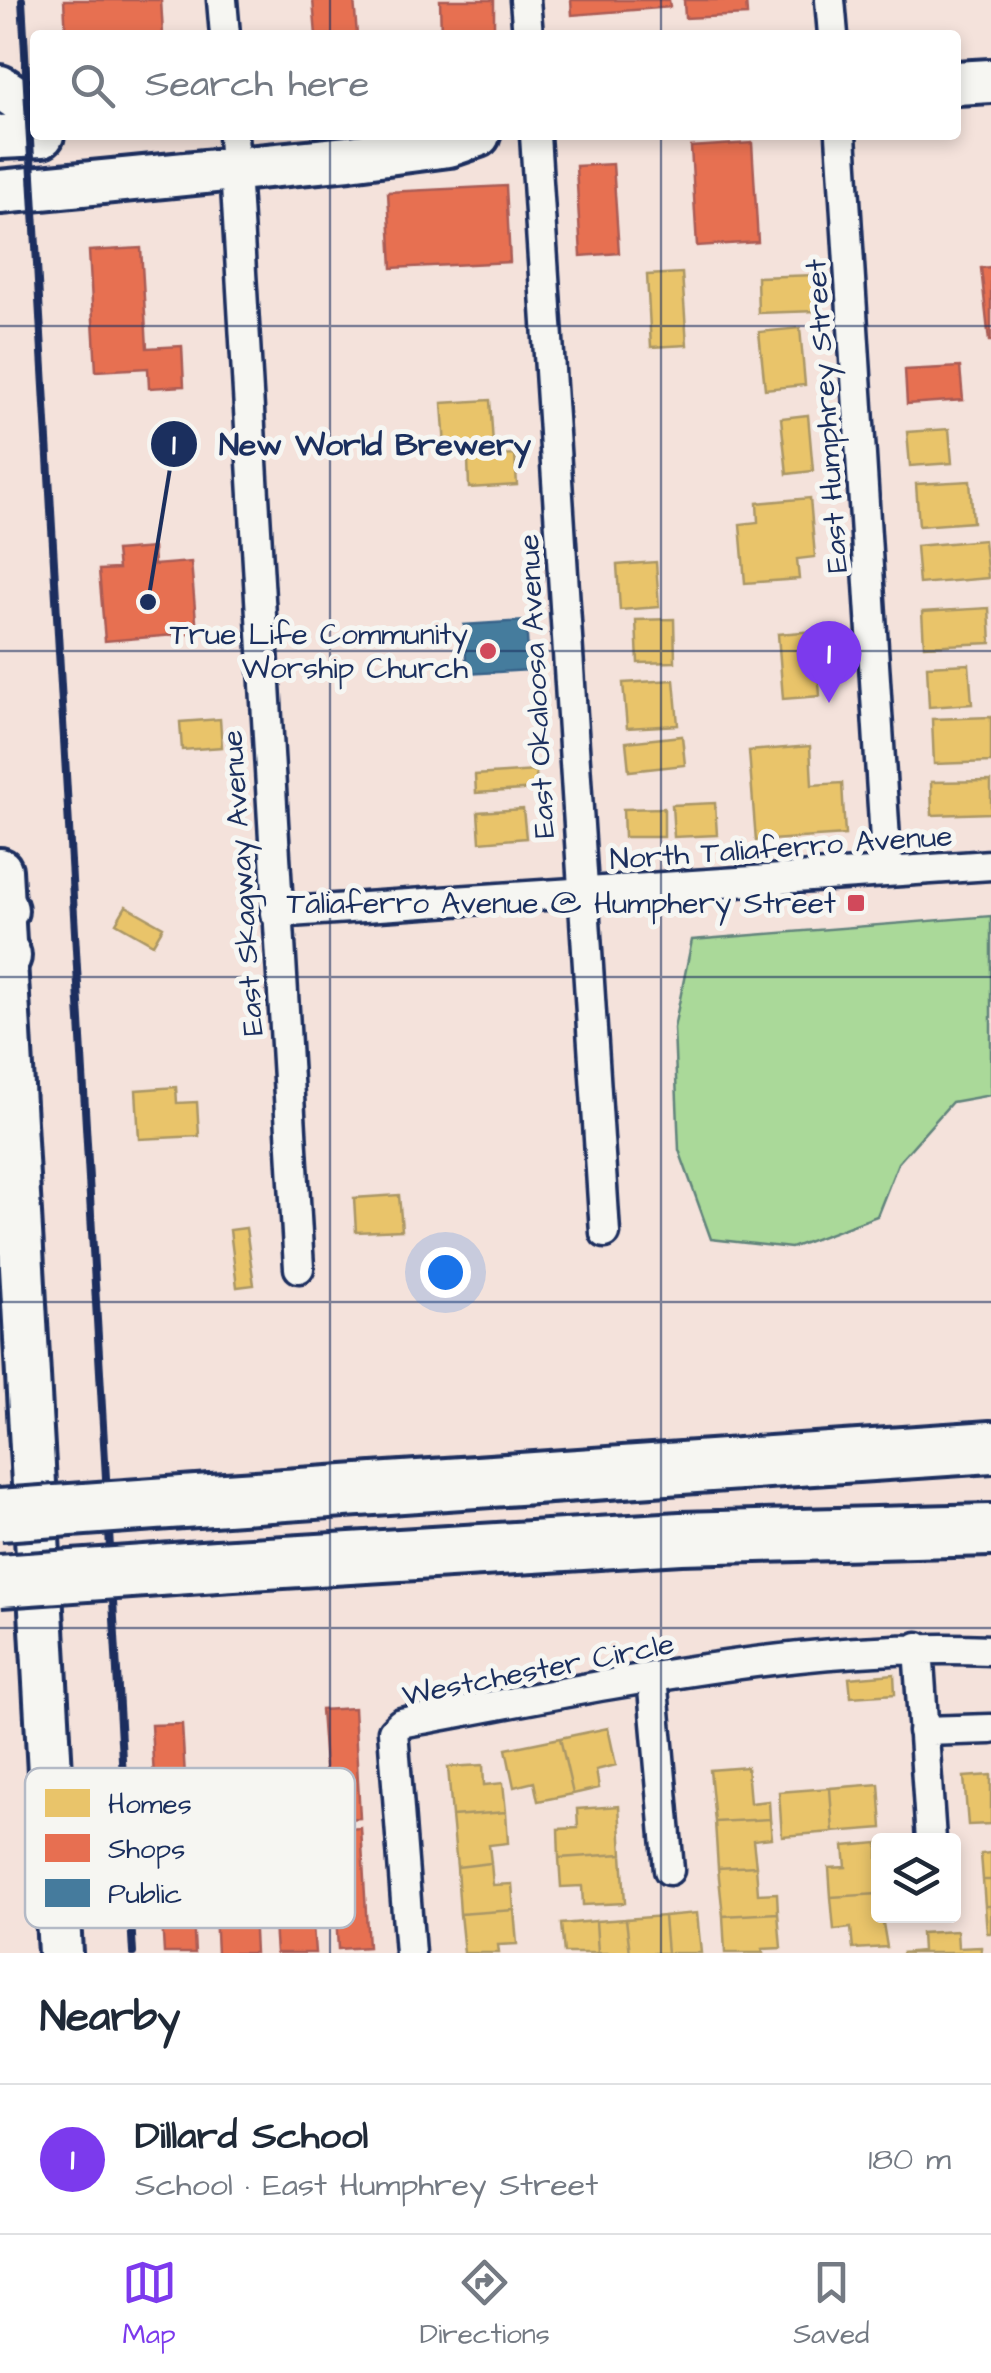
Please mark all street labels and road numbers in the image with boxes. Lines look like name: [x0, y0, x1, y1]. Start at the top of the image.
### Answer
street label: East Humphrey Street: [795, 258, 860, 574]
street label: East Okaloosa Avenue: [508, 533, 566, 839]
street label: East Skagway Avenue: [211, 729, 276, 1037]
street label: North Taliaferro Avenue: [608, 815, 954, 881]
street label: Westchester Circle: [399, 1623, 678, 1717]

